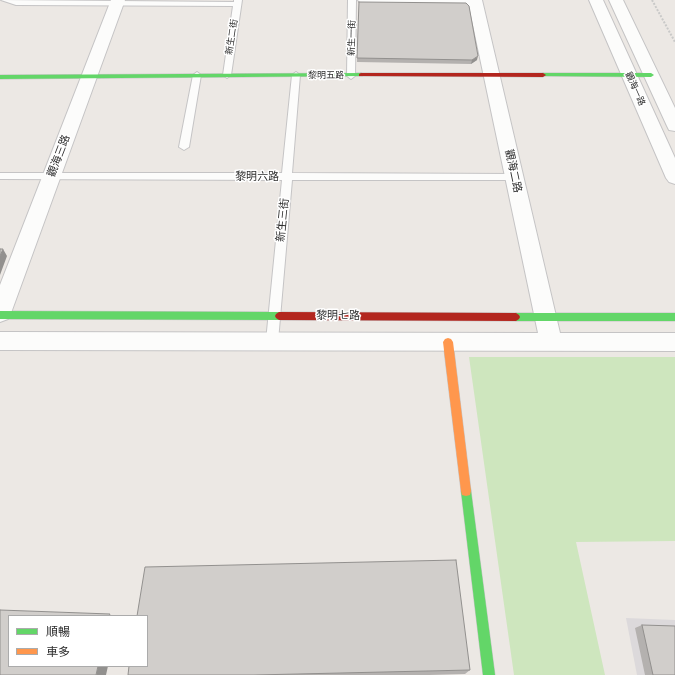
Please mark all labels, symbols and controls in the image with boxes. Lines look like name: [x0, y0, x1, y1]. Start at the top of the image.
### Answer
street label: 新生二街: [224, 18, 240, 56]
street label: 新生一街: [346, 20, 358, 56]
street label: 黎明五路: [308, 70, 344, 80]
street label: 觀海一路: [623, 70, 647, 108]
street label: 觀海三路: [45, 133, 73, 179]
street label: 觀海二路: [502, 148, 524, 194]
street label: 黎明六路: [235, 170, 279, 184]
street label: 新生三街: [274, 197, 292, 243]
street label: 黎明七路: [316, 309, 360, 323]
legend: [8, 615, 148, 667]
text: 順暢: [46, 623, 70, 640]
text: 車多: [46, 643, 70, 660]

